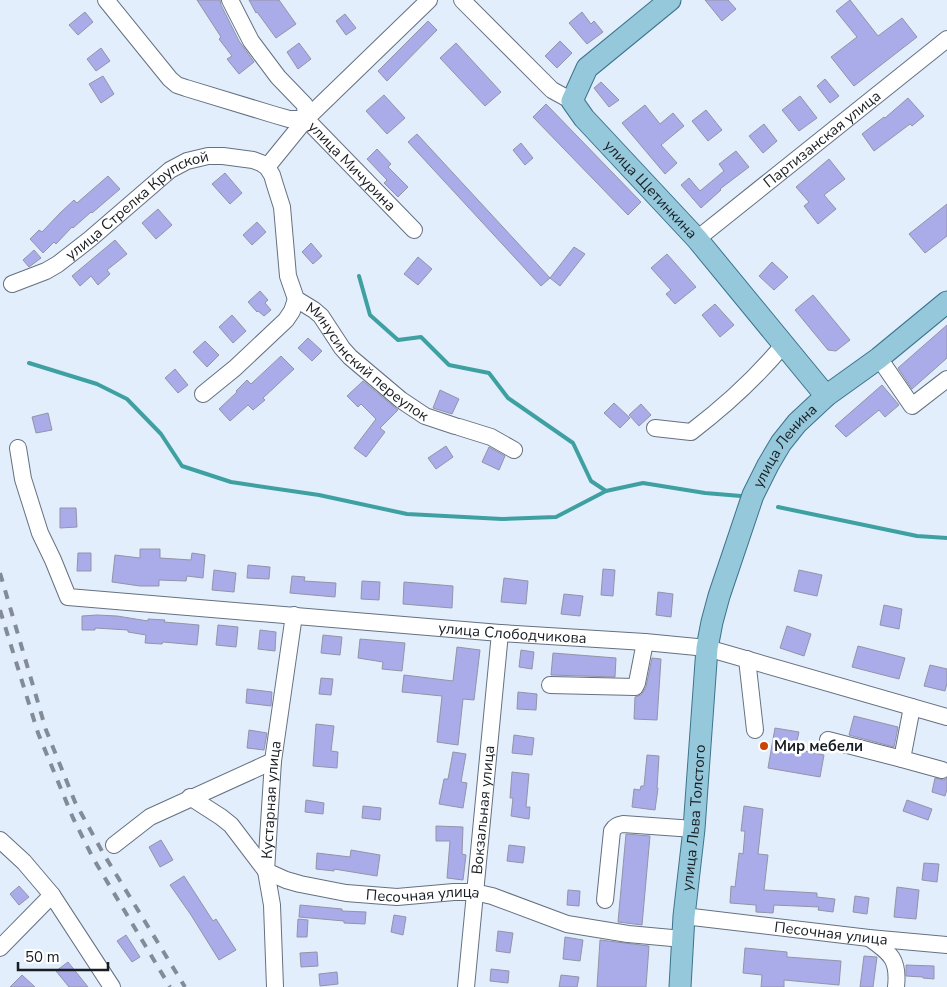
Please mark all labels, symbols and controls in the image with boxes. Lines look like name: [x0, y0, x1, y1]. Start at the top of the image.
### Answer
street label: Партизанская улица: [759, 86, 885, 192]
street label: улица Мичурина: [304, 117, 400, 216]
street label: улица Щетинкина: [600, 136, 702, 243]
street label: улица Стрелка Крупской: [61, 146, 211, 264]
street label: Минусинский переулок: [302, 297, 433, 426]
street label: улица Ленина: [748, 399, 821, 491]
street label: улица Слободчикова: [438, 618, 587, 648]
place label: Мир мебели: [774, 736, 863, 756]
street label: Кустарная улица: [257, 739, 286, 860]
marker: Мир мебели: [758, 740, 770, 752]
street label: Вокзальная улица: [467, 744, 499, 875]
street label: улица Льва Толстого: [677, 744, 710, 892]
street label: Песочная улица: [365, 882, 482, 907]
street label: Песочная улица: [773, 917, 889, 950]
scale bar: [18, 940, 108, 972]
text: 50 m: [25, 947, 60, 967]

